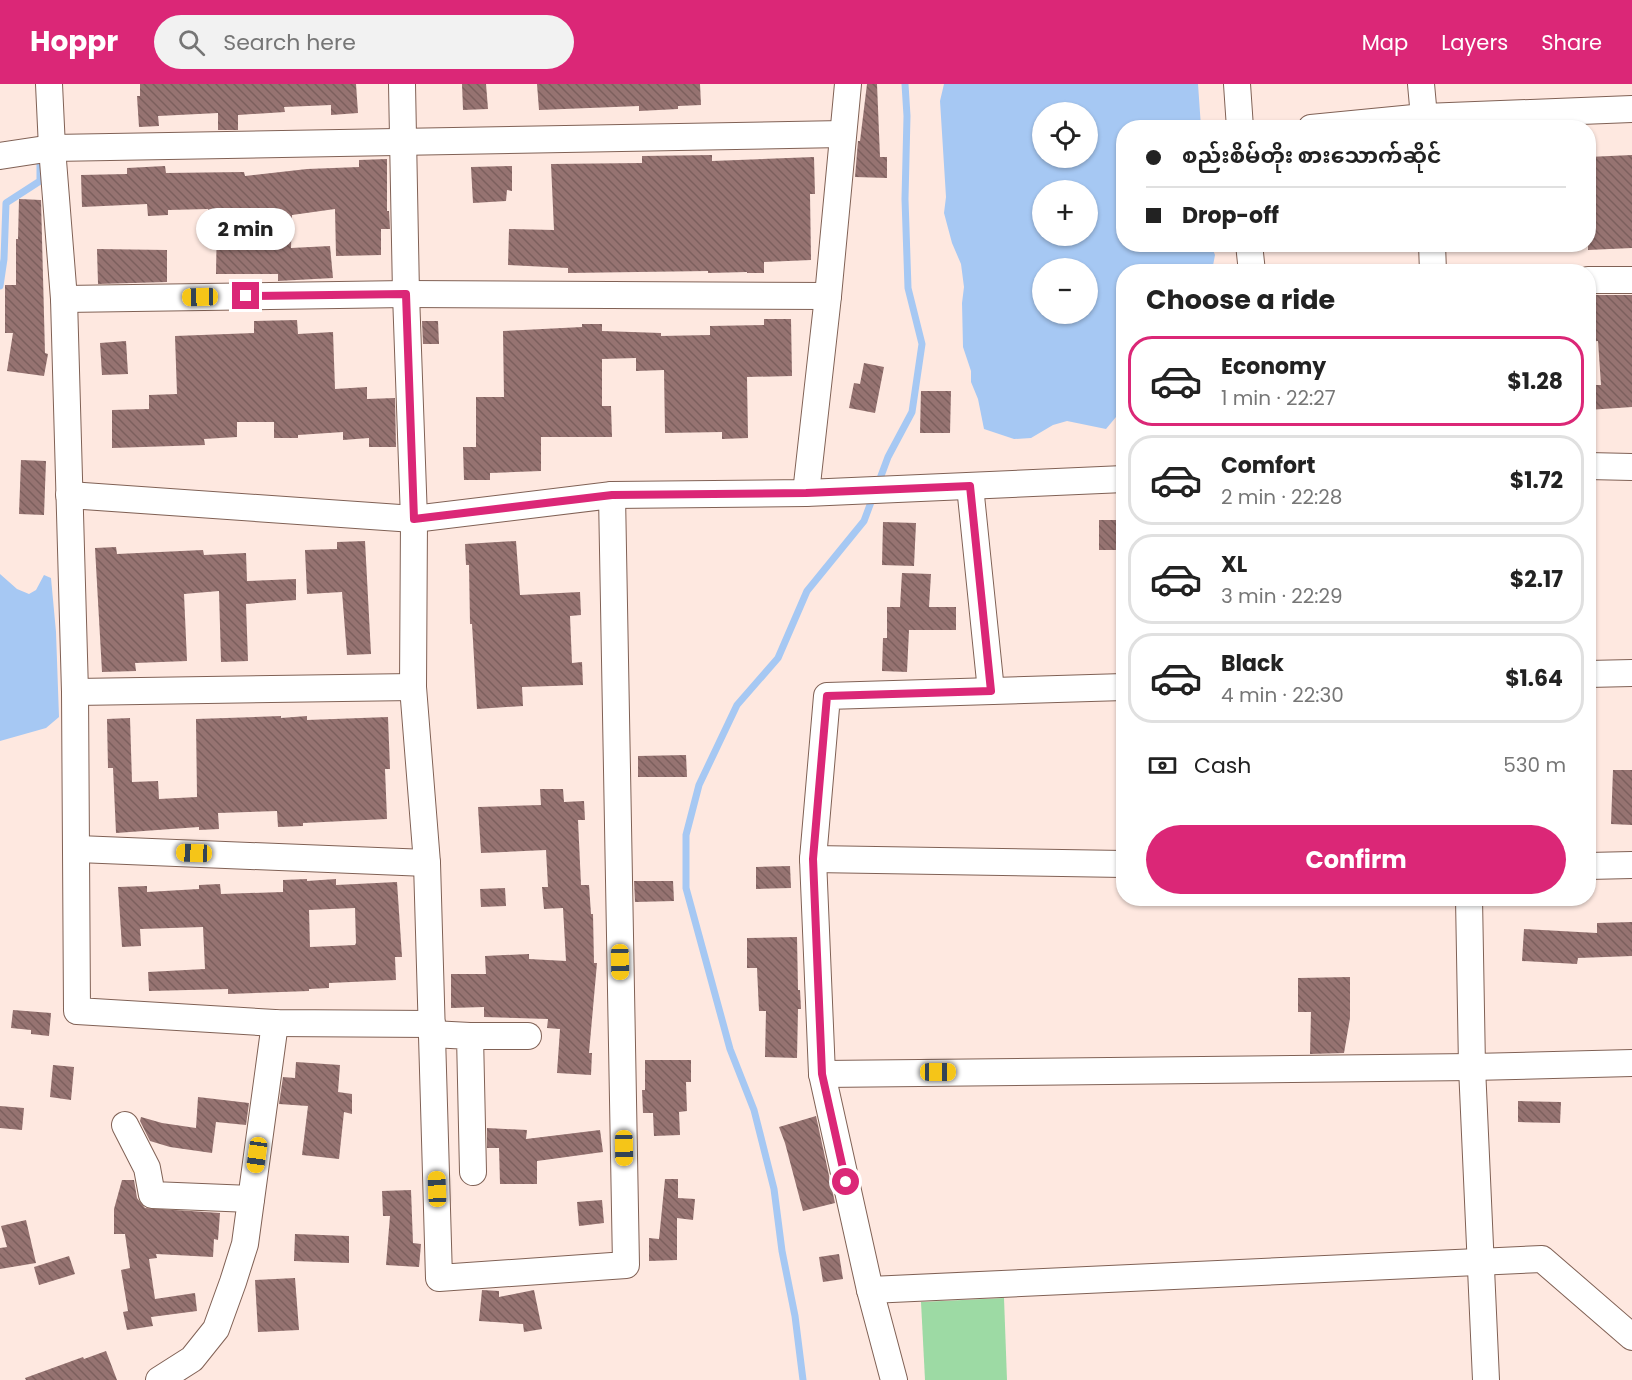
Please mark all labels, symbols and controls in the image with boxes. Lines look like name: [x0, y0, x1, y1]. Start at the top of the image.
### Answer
search box: [154, 15, 574, 69]
text: Hoppr: [30, 22, 118, 61]
icon: search: [175, 26, 208, 59]
text: Search here: [223, 27, 356, 58]
text: Map: [1362, 28, 1408, 57]
text: Layers: [1441, 28, 1508, 57]
text: Share: [1541, 28, 1602, 57]
map controls: [1032, 102, 1098, 324]
button: locate: [1032, 102, 1098, 168]
text: စည်းစိမ်တိုး စားသောက်ဆိုင်: [1182, 140, 1441, 171]
button: +: [1032, 180, 1098, 246]
text: Drop-off: [1182, 200, 1279, 231]
callout: 2 min: [196, 209, 296, 251]
text: 2 min: [217, 215, 274, 243]
button: −: [1032, 258, 1098, 324]
text: Choose a ride: [1146, 281, 1335, 318]
route end: [232, 282, 259, 309]
car: [182, 288, 218, 306]
text: Economy: [1221, 351, 1326, 382]
icon: car: [1149, 354, 1203, 408]
text: $1.28: [1507, 366, 1563, 397]
text: 1 min · 22:27: [1221, 384, 1336, 412]
text: Comfort: [1221, 450, 1315, 481]
icon: car: [1149, 453, 1203, 507]
text: $1.72: [1510, 465, 1563, 496]
text: 2 min · 22:28: [1221, 483, 1342, 511]
text: XL: [1221, 549, 1247, 580]
icon: car: [1149, 552, 1203, 606]
text: $2.17: [1510, 564, 1563, 595]
text: 3 min · 22:29: [1221, 582, 1343, 610]
text: Black: [1221, 648, 1284, 679]
icon: car: [1149, 651, 1203, 705]
text: $1.64: [1505, 663, 1563, 694]
text: 4 min · 22:30: [1221, 681, 1344, 709]
icon: cash: [1146, 749, 1179, 782]
text: Cash: [1194, 750, 1251, 781]
text: 530 m: [1503, 751, 1566, 779]
button: Confirm: [1146, 825, 1566, 894]
car: [176, 843, 212, 863]
car: [611, 944, 629, 980]
car: [920, 1063, 956, 1081]
car: [615, 1130, 633, 1166]
car: [246, 1136, 268, 1174]
route start: [832, 1168, 859, 1195]
car: [427, 1171, 447, 1207]

